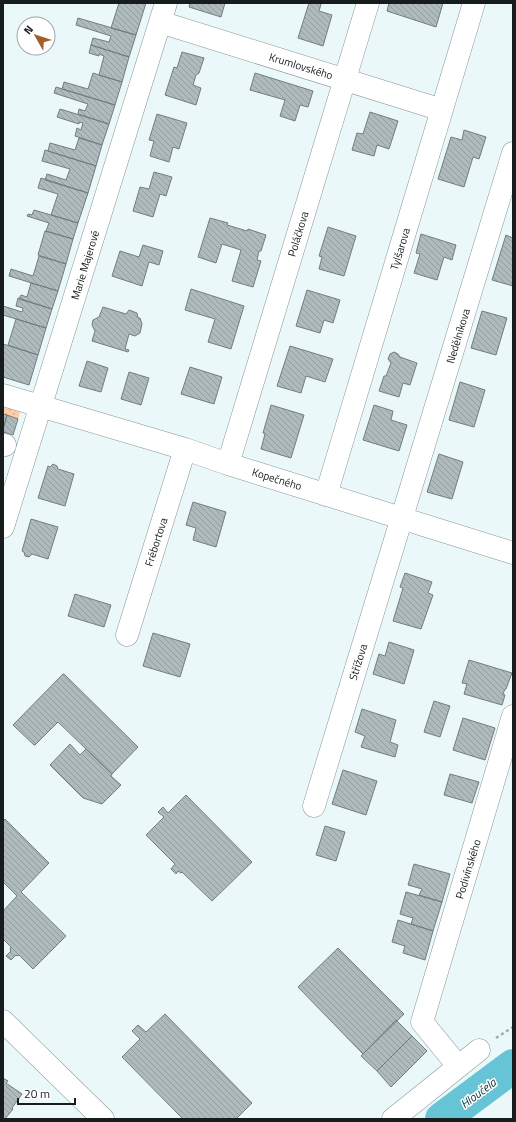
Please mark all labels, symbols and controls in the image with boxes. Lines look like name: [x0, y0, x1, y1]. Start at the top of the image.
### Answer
north arrow: [16, 16, 56, 56]
text: N: [20, 22, 37, 38]
street label: Krumlovského: [267, 49, 335, 83]
street label: Poláčkova: [284, 209, 313, 259]
street label: Tylšarova: [386, 225, 414, 272]
street label: Marie Majerové: [67, 228, 103, 302]
street label: Nedělníkova: [442, 306, 474, 366]
street label: Kopečného: [250, 464, 304, 494]
street label: Frébortova: [141, 515, 172, 568]
street label: Střížova: [345, 641, 371, 682]
street label: Podivínského: [451, 837, 485, 901]
water label: Hloučela: [456, 1073, 501, 1113]
scale bar: [18, 1080, 75, 1106]
text: 20 m: [24, 1084, 50, 1103]

